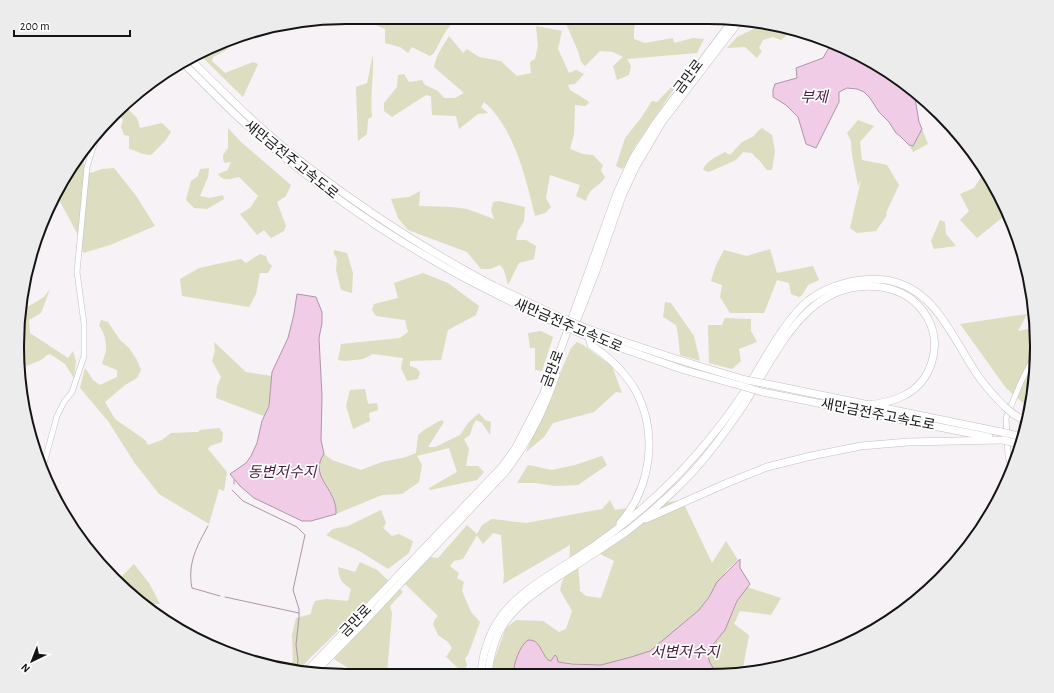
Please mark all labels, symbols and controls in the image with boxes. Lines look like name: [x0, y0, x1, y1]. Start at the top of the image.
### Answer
scale bar: [14, 12, 130, 38]
text: 200 m: [20, 20, 50, 32]
street label: 금만로: [671, 57, 706, 97]
water label: 부제: [800, 89, 830, 105]
street label: 새만금전주고속도로: [242, 117, 341, 202]
street label: 새만금전주고속도로: [512, 296, 625, 355]
street label: 금만로: [539, 348, 567, 390]
street label: 새만금전주고속도로: [820, 396, 937, 433]
water label: 동변저수지: [247, 464, 318, 480]
street label: 금만로: [337, 601, 375, 640]
north arrow: [12, 641, 52, 681]
water label: 서변저수지: [650, 644, 721, 660]
text: N: [19, 661, 32, 675]

